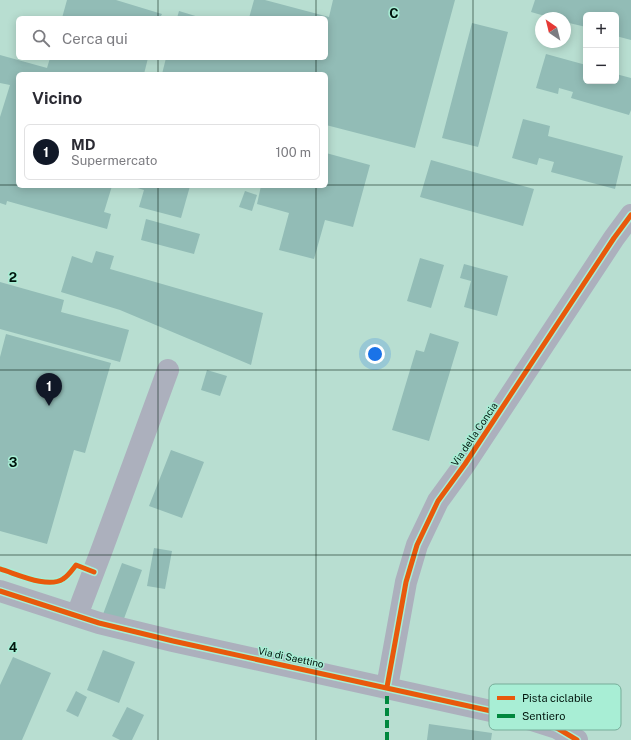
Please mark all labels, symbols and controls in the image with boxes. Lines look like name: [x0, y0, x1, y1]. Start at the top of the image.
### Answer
text: C: [389, 6, 399, 21]
north arrow: [535, 12, 571, 48]
map controls: [583, 12, 619, 84]
button: +: [583, 12, 619, 48]
search box: [16, 16, 328, 60]
icon: search: [30, 27, 52, 49]
text: Cerca qui: [62, 30, 128, 47]
button: −: [583, 48, 619, 84]
text: Vicino: [32, 88, 82, 108]
text: MD: [71, 136, 96, 153]
text: 1: [43, 145, 49, 160]
text: 100 m: [275, 145, 311, 160]
text: Supermercato: [71, 153, 157, 168]
text: 2: [9, 270, 17, 285]
your location: [365, 344, 385, 364]
pin: 1: [36, 373, 62, 406]
street label: Via della Concia: [448, 400, 500, 468]
text: 3: [9, 455, 18, 470]
text: 4: [9, 640, 18, 655]
street label: Via di Saettino: [257, 644, 325, 670]
legend: [489, 684, 621, 730]
text: Pista ciclabile: [522, 692, 593, 704]
text: Sentiero: [522, 710, 565, 722]

